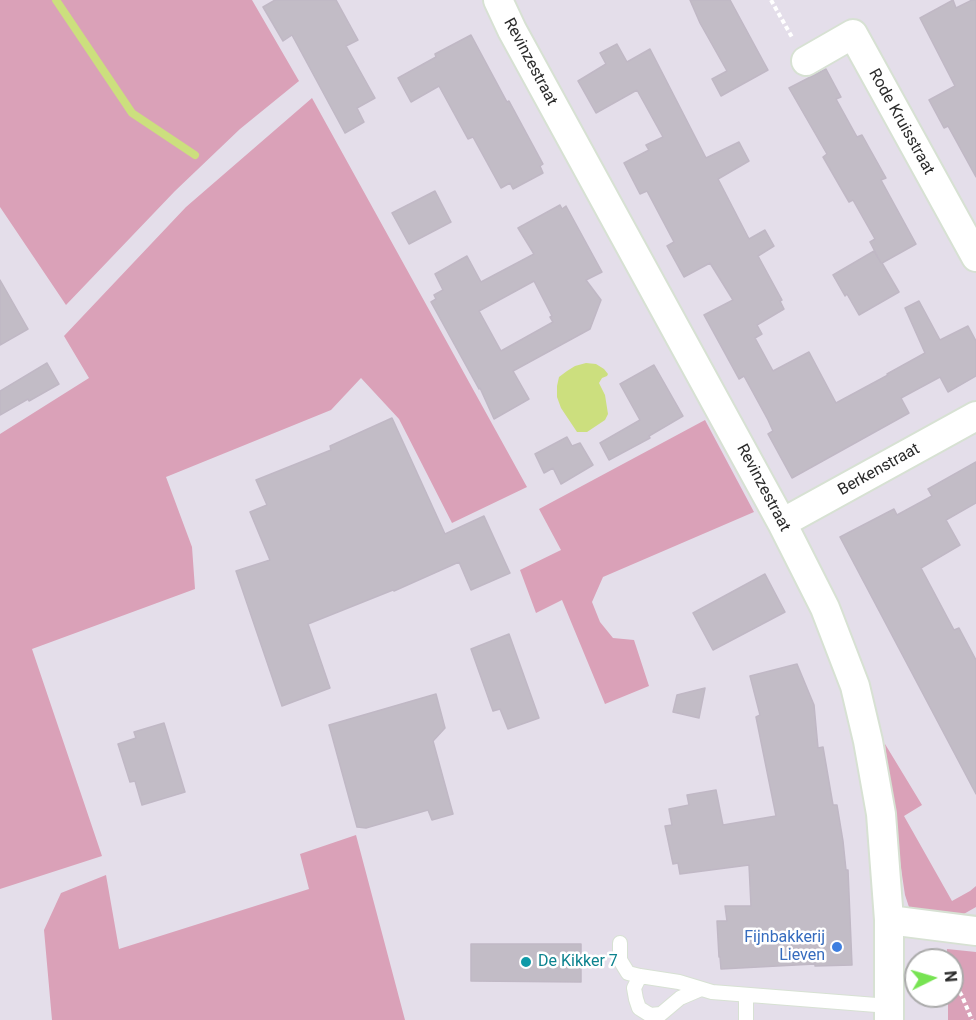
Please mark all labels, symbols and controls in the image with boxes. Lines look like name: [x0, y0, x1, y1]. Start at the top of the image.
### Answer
street label: Revinzestraat: [499, 15, 561, 109]
street label: Rode Kruisstraat: [864, 66, 938, 178]
street label: Berkenstraat: [835, 440, 923, 500]
street label: Revinzestraat: [732, 441, 794, 535]
place label: Fijnbakkerij Lieven: [744, 928, 825, 966]
marker: Fijnbakkerij Lieven: [830, 940, 844, 954]
north arrow: [904, 948, 964, 1008]
place label: De Kikker 7: [538, 952, 618, 972]
marker: De Kikker 7: [519, 955, 533, 969]
text: N: [940, 970, 960, 983]

